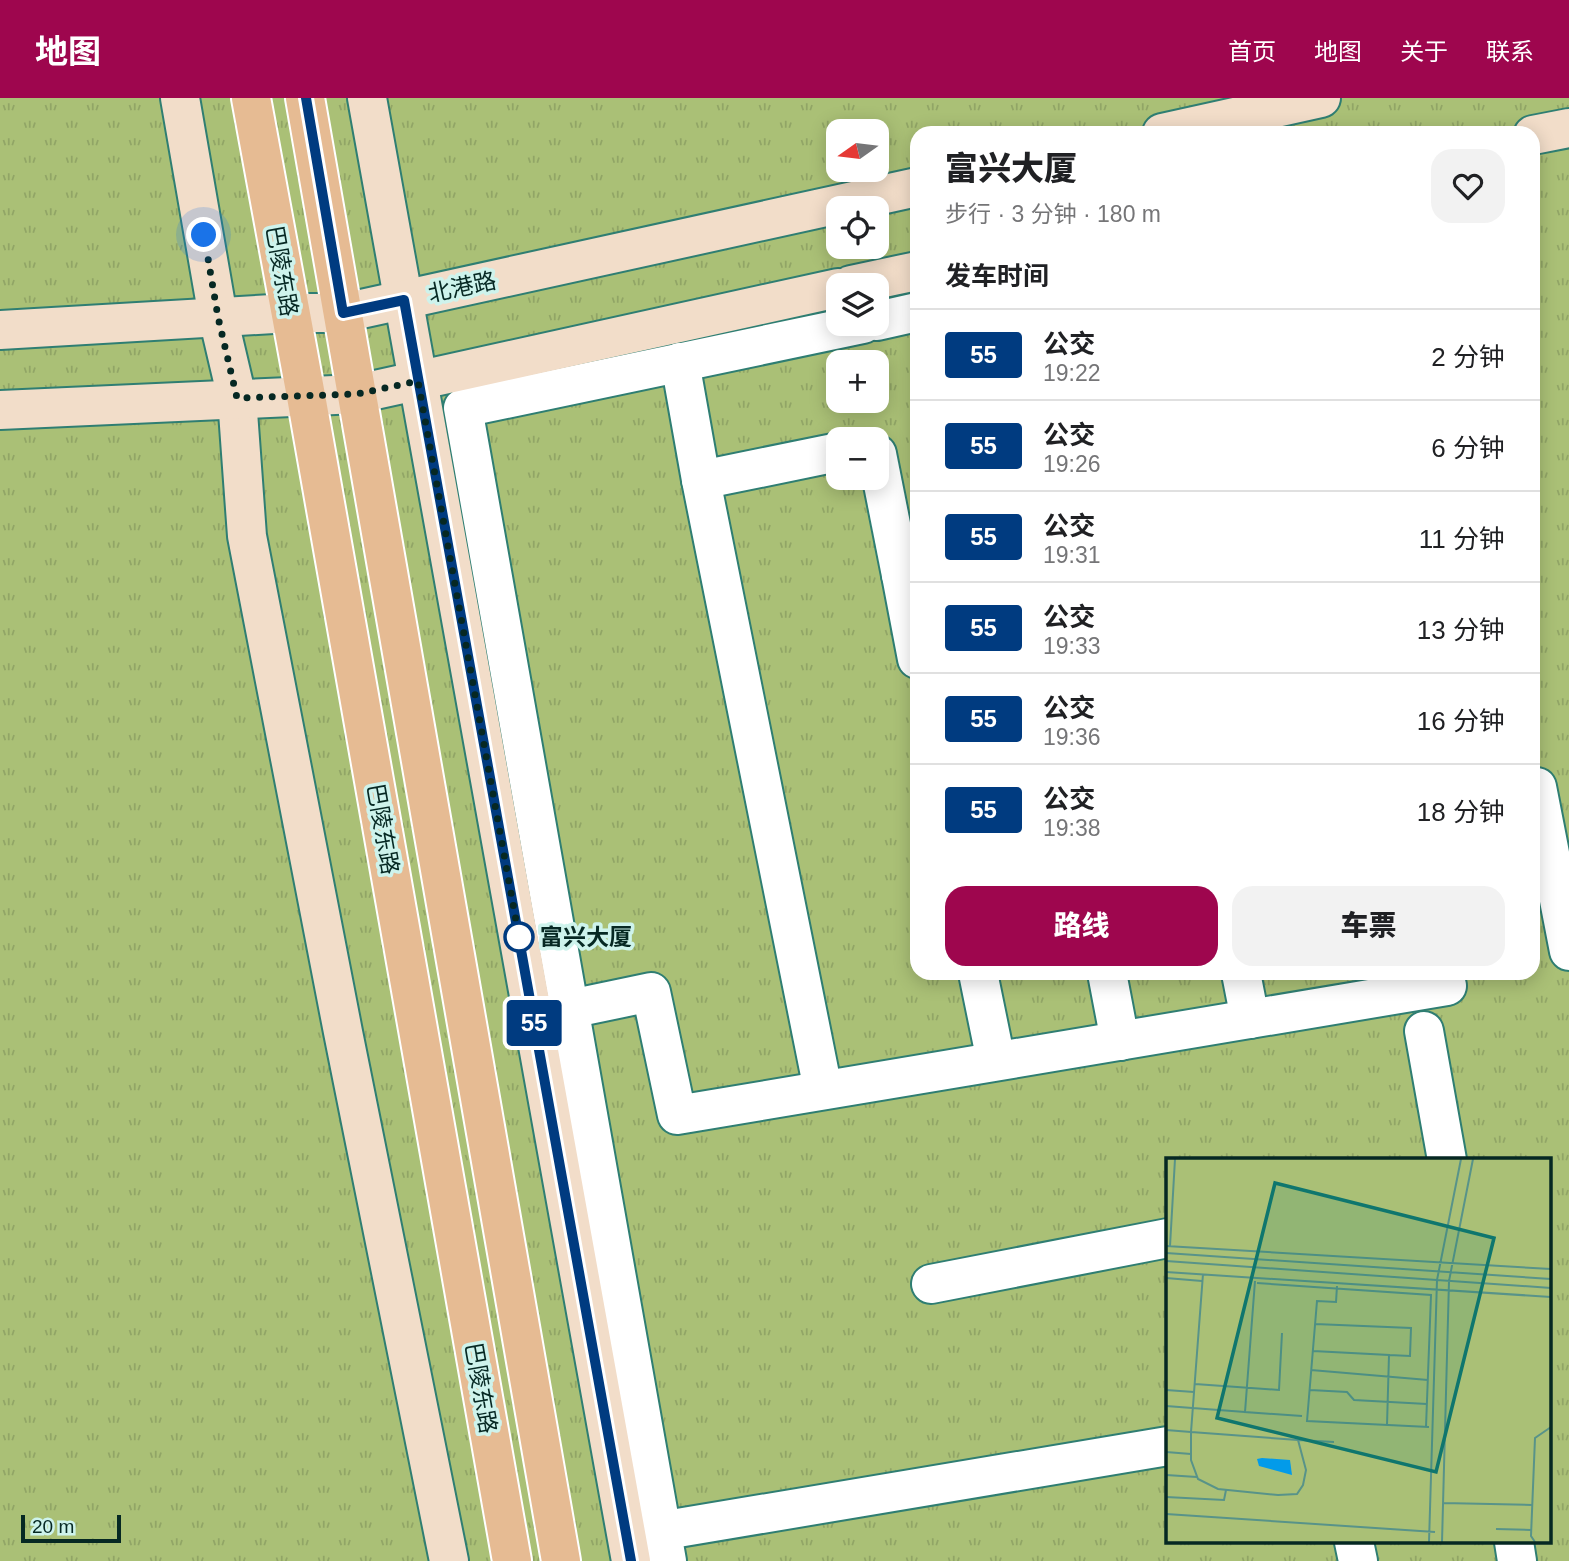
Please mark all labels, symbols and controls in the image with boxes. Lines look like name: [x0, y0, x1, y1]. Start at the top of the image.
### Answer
text: 地图: [35, 33, 101, 70]
text: 首页: [1228, 38, 1276, 65]
text: 地图: [1314, 38, 1362, 65]
text: 关于: [1400, 38, 1448, 65]
text: 联系: [1486, 38, 1534, 65]
north arrow: [826, 119, 889, 182]
map controls: [826, 119, 889, 490]
button: heart: [1431, 149, 1505, 223]
text: 富兴大厦: [945, 150, 1077, 187]
button: locate: [826, 196, 889, 259]
text: 步行 · 3 分钟 · 180 m: [945, 201, 1161, 227]
your location: [186, 217, 221, 252]
street label: 巴陵东路: [261, 223, 303, 319]
text: 发车时间: [945, 261, 1049, 291]
street label: 北港路: [426, 267, 498, 307]
button: layers: [826, 273, 889, 336]
text: 公交: [1043, 329, 1095, 359]
text: 55: [970, 341, 997, 368]
text: 2 分钟: [1431, 342, 1505, 372]
button: +: [826, 350, 889, 413]
text: 19:22: [1043, 360, 1101, 386]
text: 公交: [1043, 420, 1095, 450]
button: −: [826, 427, 889, 490]
text: 55: [970, 432, 997, 459]
text: 6 分钟: [1431, 433, 1505, 463]
text: 19:26: [1043, 451, 1101, 477]
text: 公交: [1043, 511, 1095, 541]
text: 55: [970, 523, 997, 550]
text: 11 分钟: [1419, 524, 1505, 554]
text: 19:31: [1043, 542, 1101, 568]
text: 公交: [1043, 602, 1095, 632]
text: 55: [970, 614, 997, 641]
text: 13 分钟: [1417, 615, 1505, 645]
text: 19:33: [1043, 633, 1101, 659]
text: 公交: [1043, 693, 1095, 723]
text: 55: [970, 705, 997, 732]
text: 16 分钟: [1417, 706, 1505, 736]
text: 19:36: [1043, 724, 1101, 750]
street label: 巴陵东路: [362, 781, 404, 877]
text: 公交: [1043, 784, 1095, 814]
text: 55: [970, 796, 997, 823]
text: 18 分钟: [1417, 797, 1505, 827]
text: 19:38: [1043, 815, 1101, 841]
button: 路线: [945, 886, 1218, 966]
button: 车票: [1232, 886, 1505, 966]
marker: 富兴大厦: [504, 922, 534, 952]
place label: 富兴大厦: [540, 924, 632, 950]
line badge: 55: [503, 1000, 566, 1046]
text: 55: [521, 1009, 547, 1036]
inset map: [1166, 1158, 1552, 1544]
street label: 巴陵东路: [460, 1340, 502, 1436]
scale bar: [21, 1512, 121, 1544]
text: 20 m: [32, 1516, 74, 1537]

